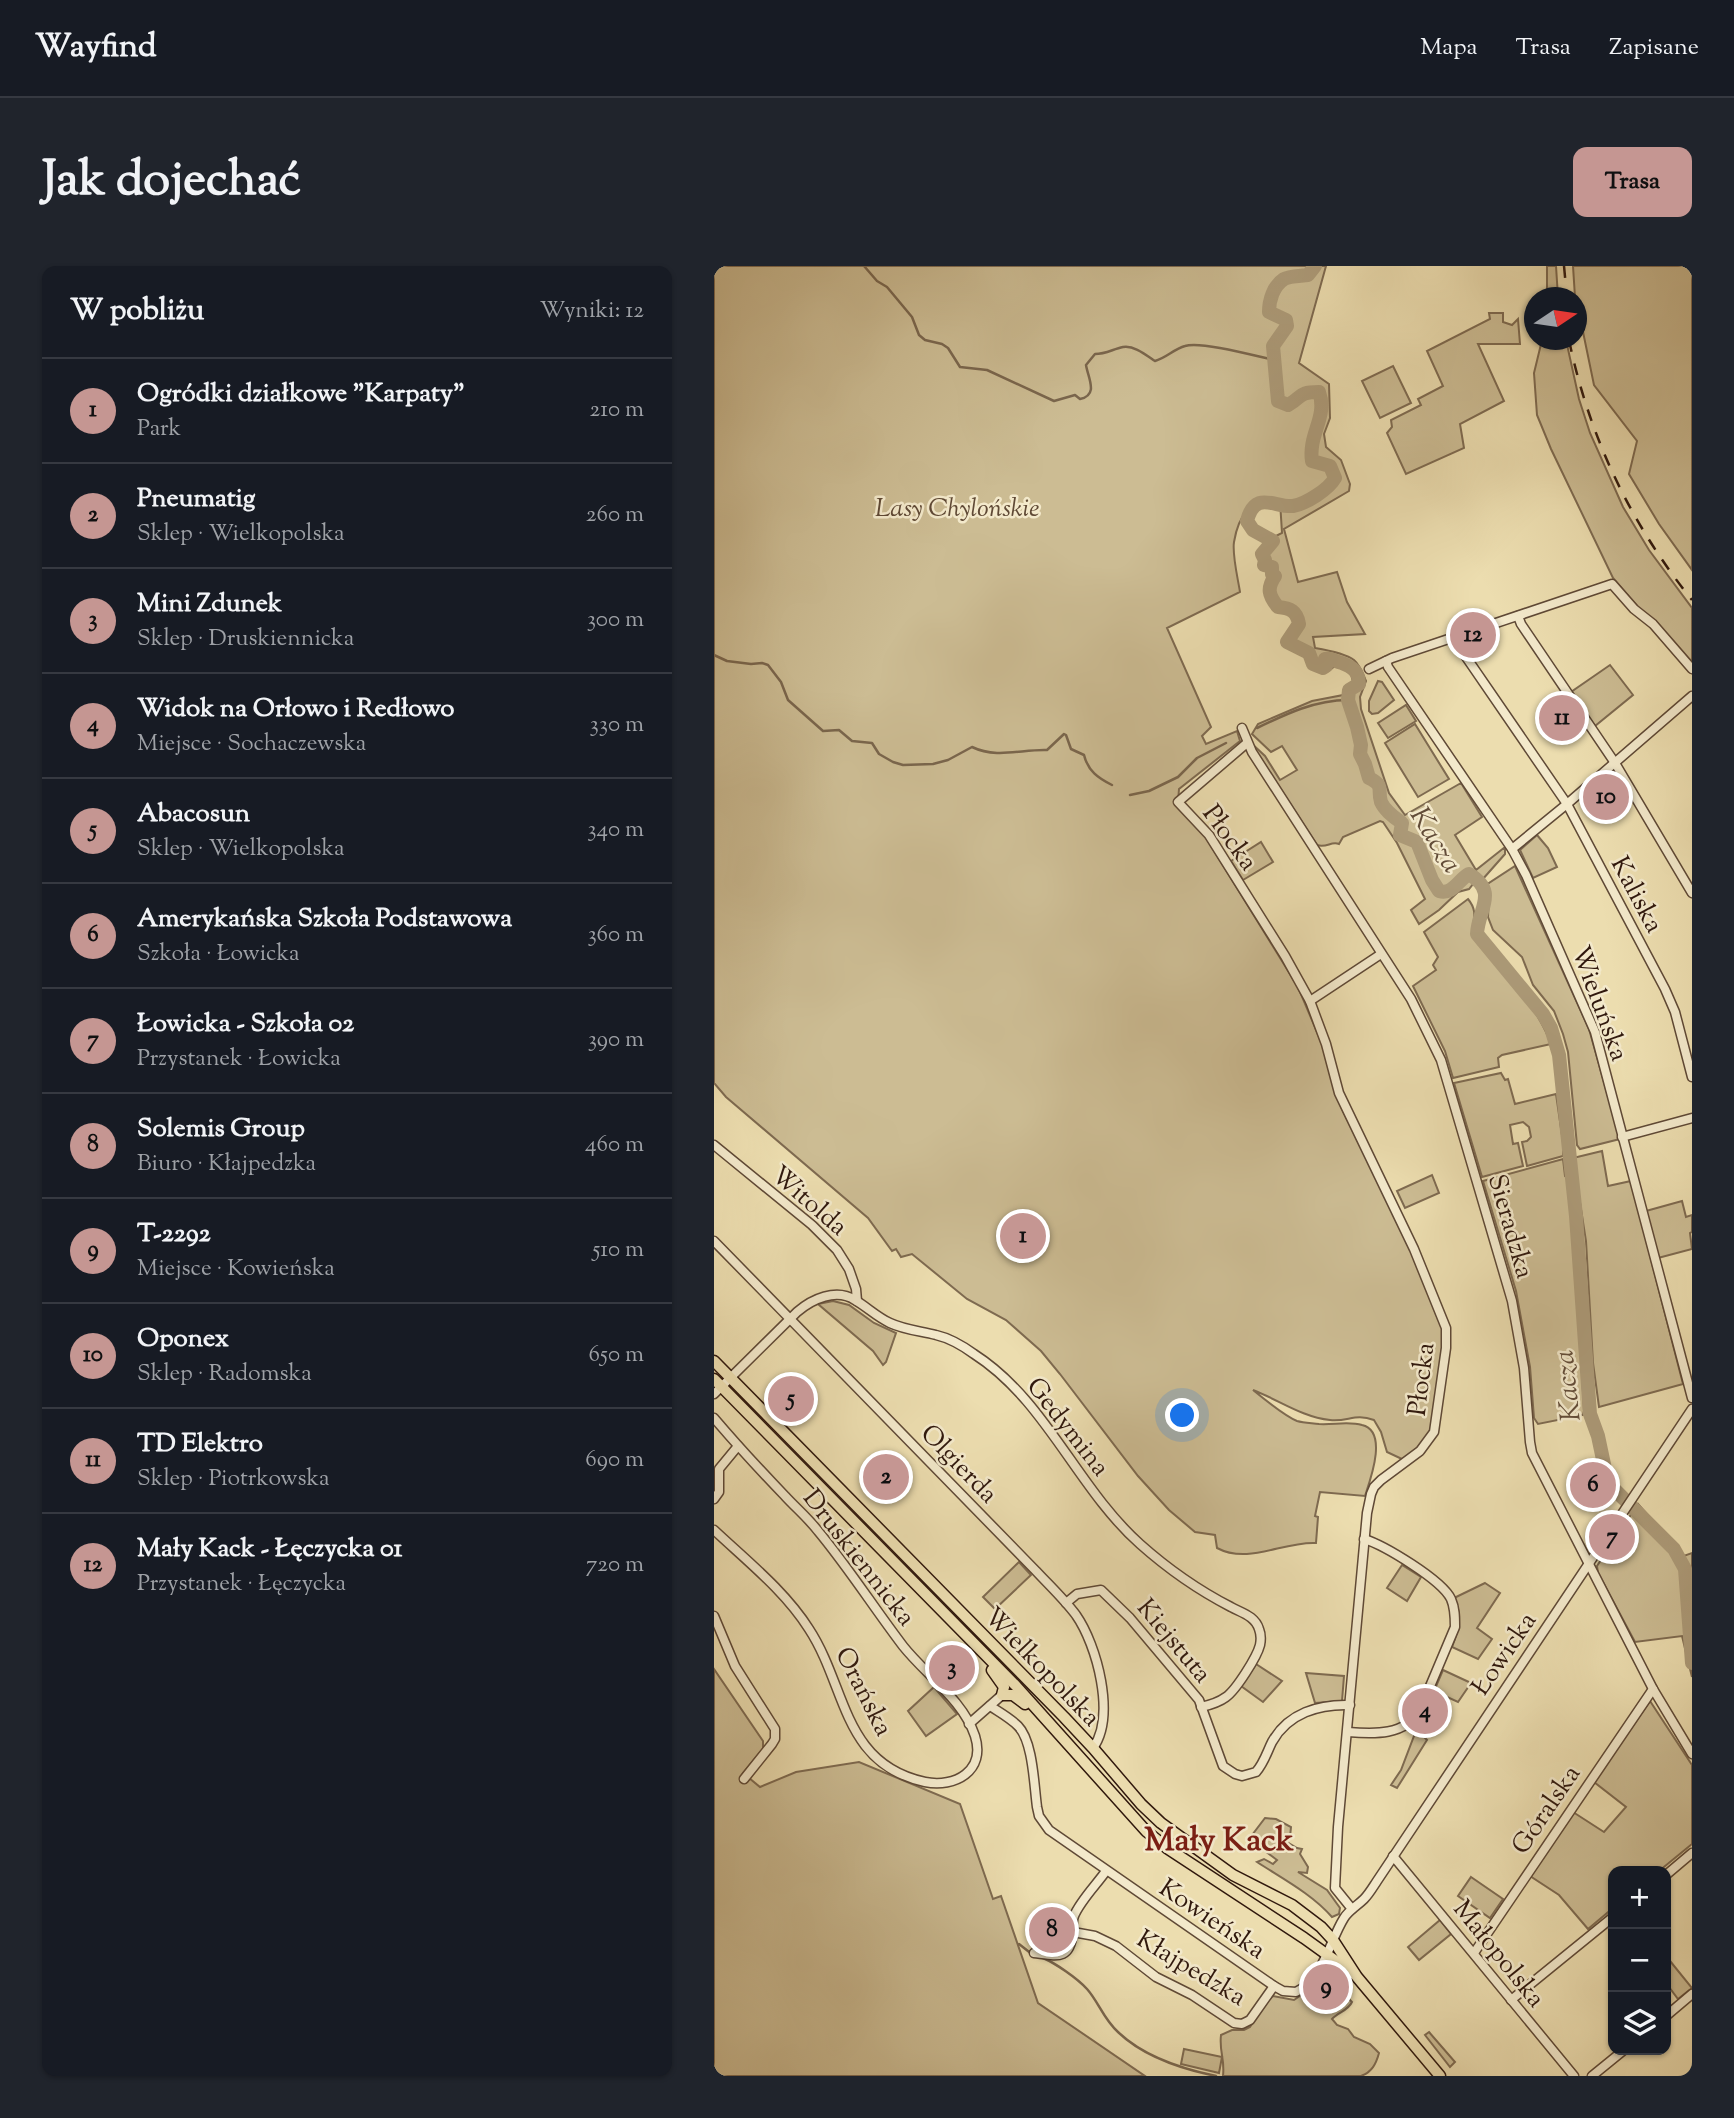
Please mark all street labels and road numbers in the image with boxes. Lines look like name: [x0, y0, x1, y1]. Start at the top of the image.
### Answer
street label: Płocka: [1192, 798, 1266, 879]
street label: Kaliska: [1600, 850, 1671, 940]
street label: Wieluńska: [1561, 941, 1637, 1067]
street label: Witolda: [762, 1158, 855, 1246]
street label: Sieradzka: [1477, 1170, 1542, 1283]
street label: Płocka: [1400, 1340, 1445, 1418]
street label: Gedymina: [1016, 1370, 1118, 1485]
street label: Olgierda: [911, 1417, 1005, 1513]
street label: Druskiennicka: [793, 1482, 923, 1635]
street label: Kiejstuta: [1127, 1591, 1219, 1692]
street label: Wielkopolska: [974, 1600, 1108, 1736]
street label: Łowicka: [1464, 1605, 1547, 1704]
street label: Orańska: [825, 1641, 901, 1743]
street label: Góralska: [1504, 1758, 1591, 1863]
street label: Kowieńska: [1151, 1871, 1272, 1969]
street label: Małopolska: [1443, 1893, 1553, 2016]
street label: Kłajpedzka: [1129, 1922, 1253, 2016]

